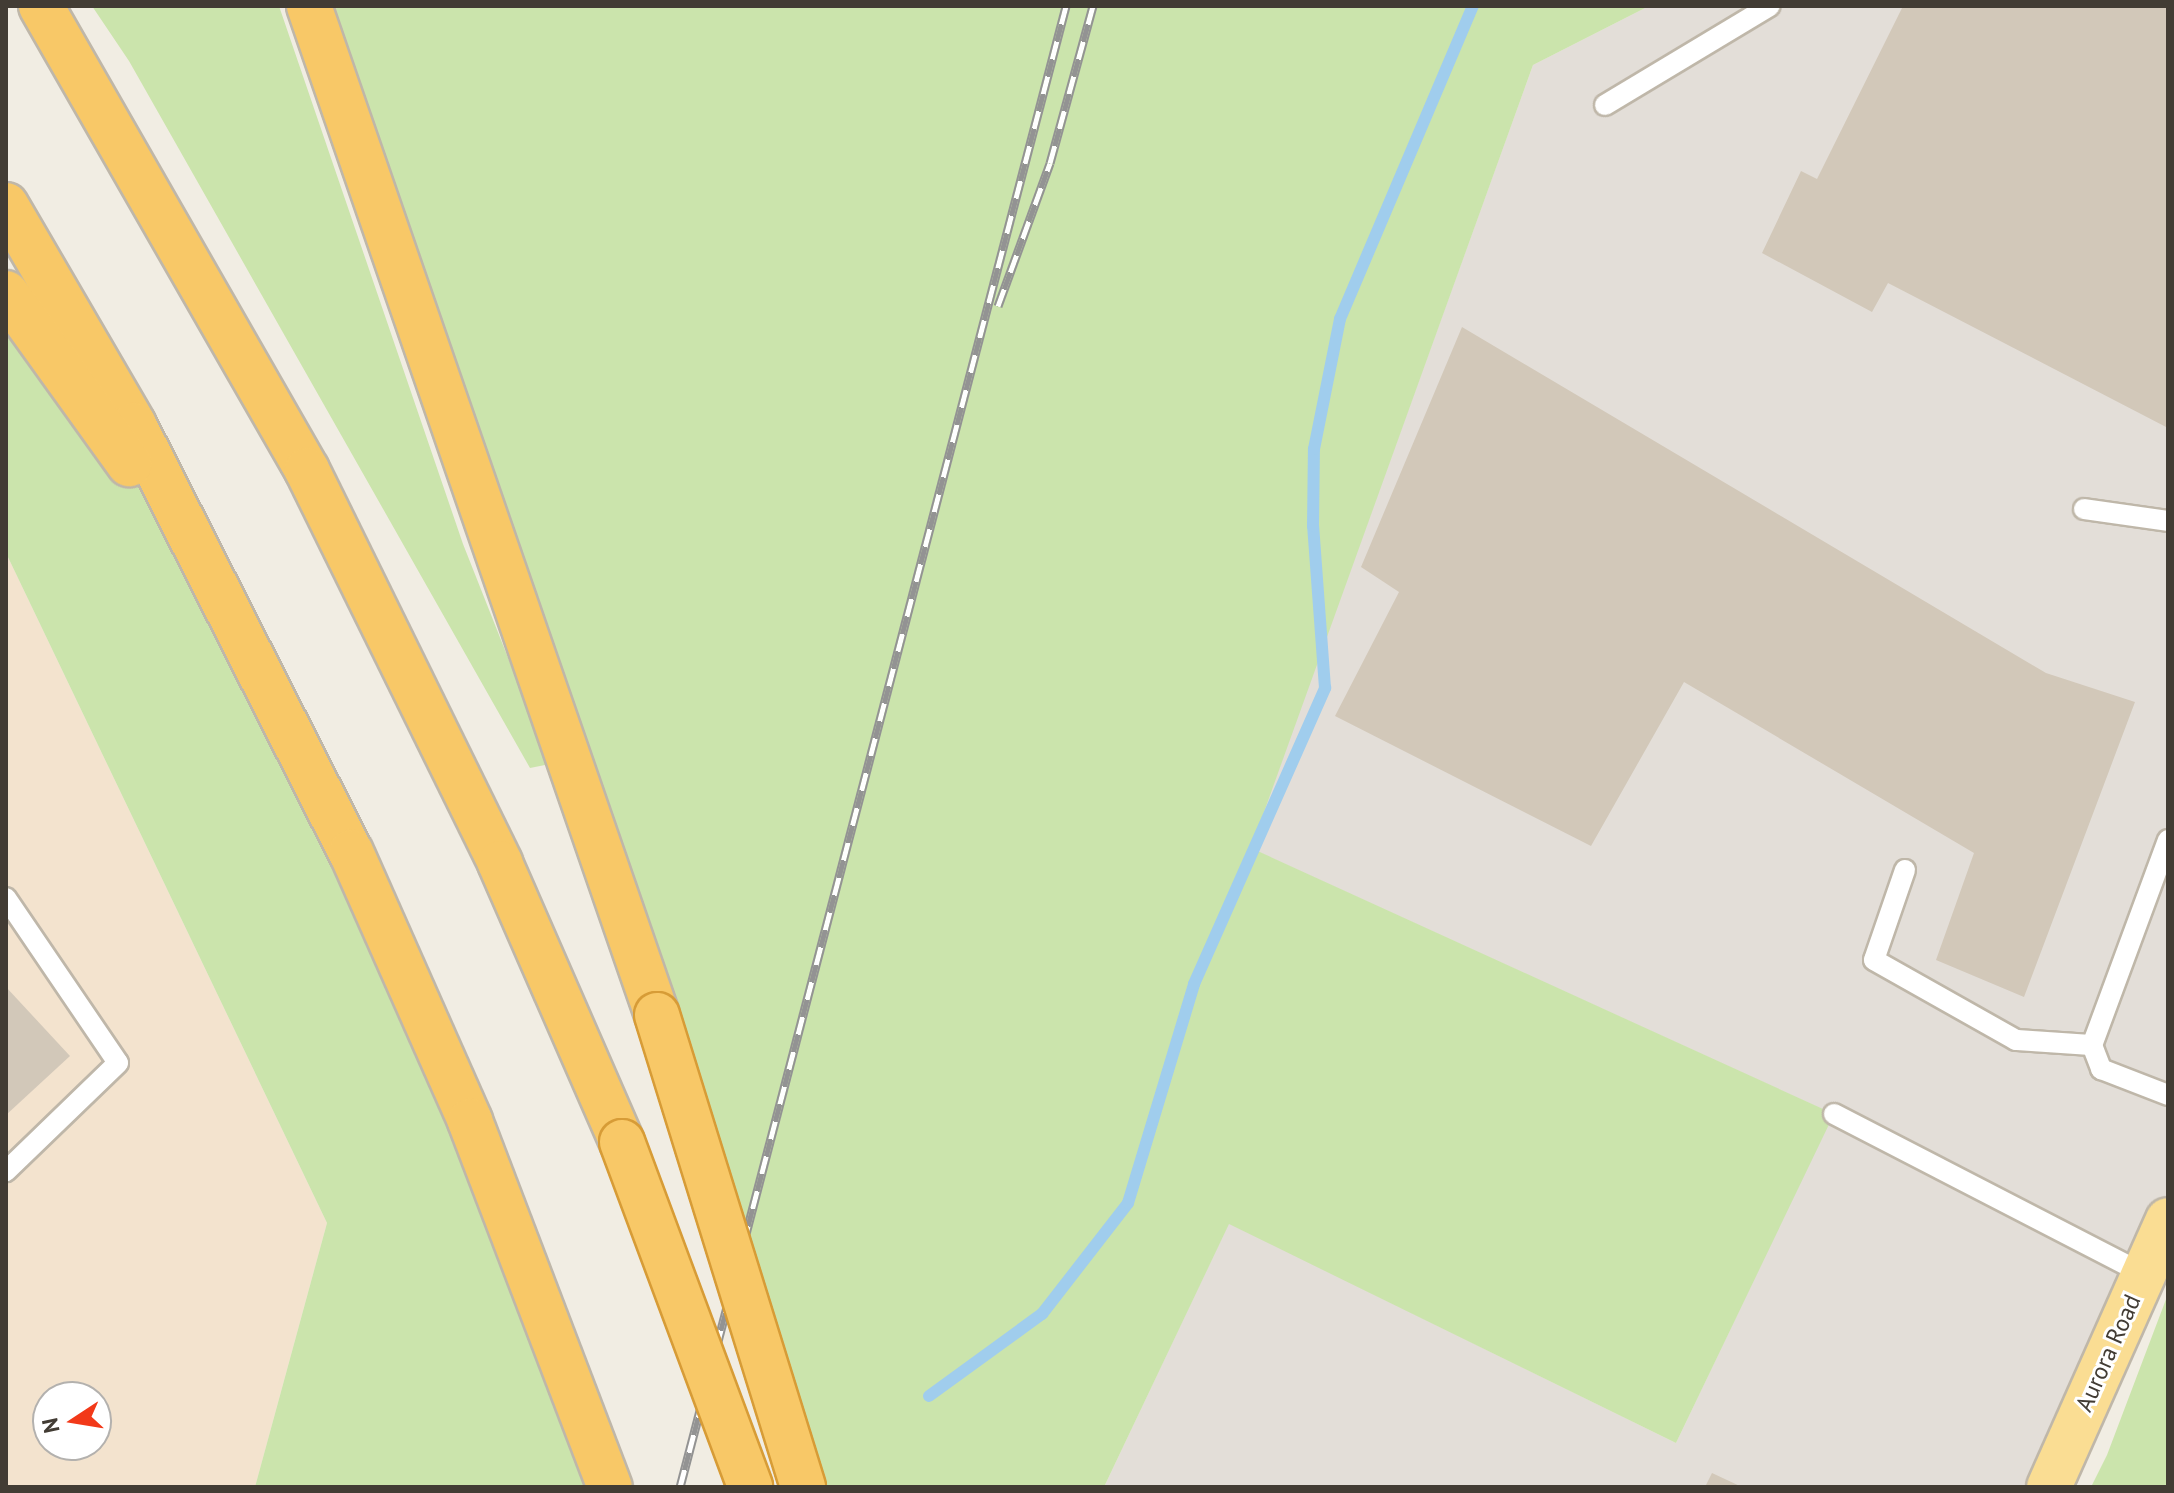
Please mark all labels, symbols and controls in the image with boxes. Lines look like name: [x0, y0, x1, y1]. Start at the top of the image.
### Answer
street label: Aurora Road: [2069, 1290, 2147, 1416]
north arrow: [32, 1381, 112, 1461]
text: N: [35, 1416, 66, 1436]

